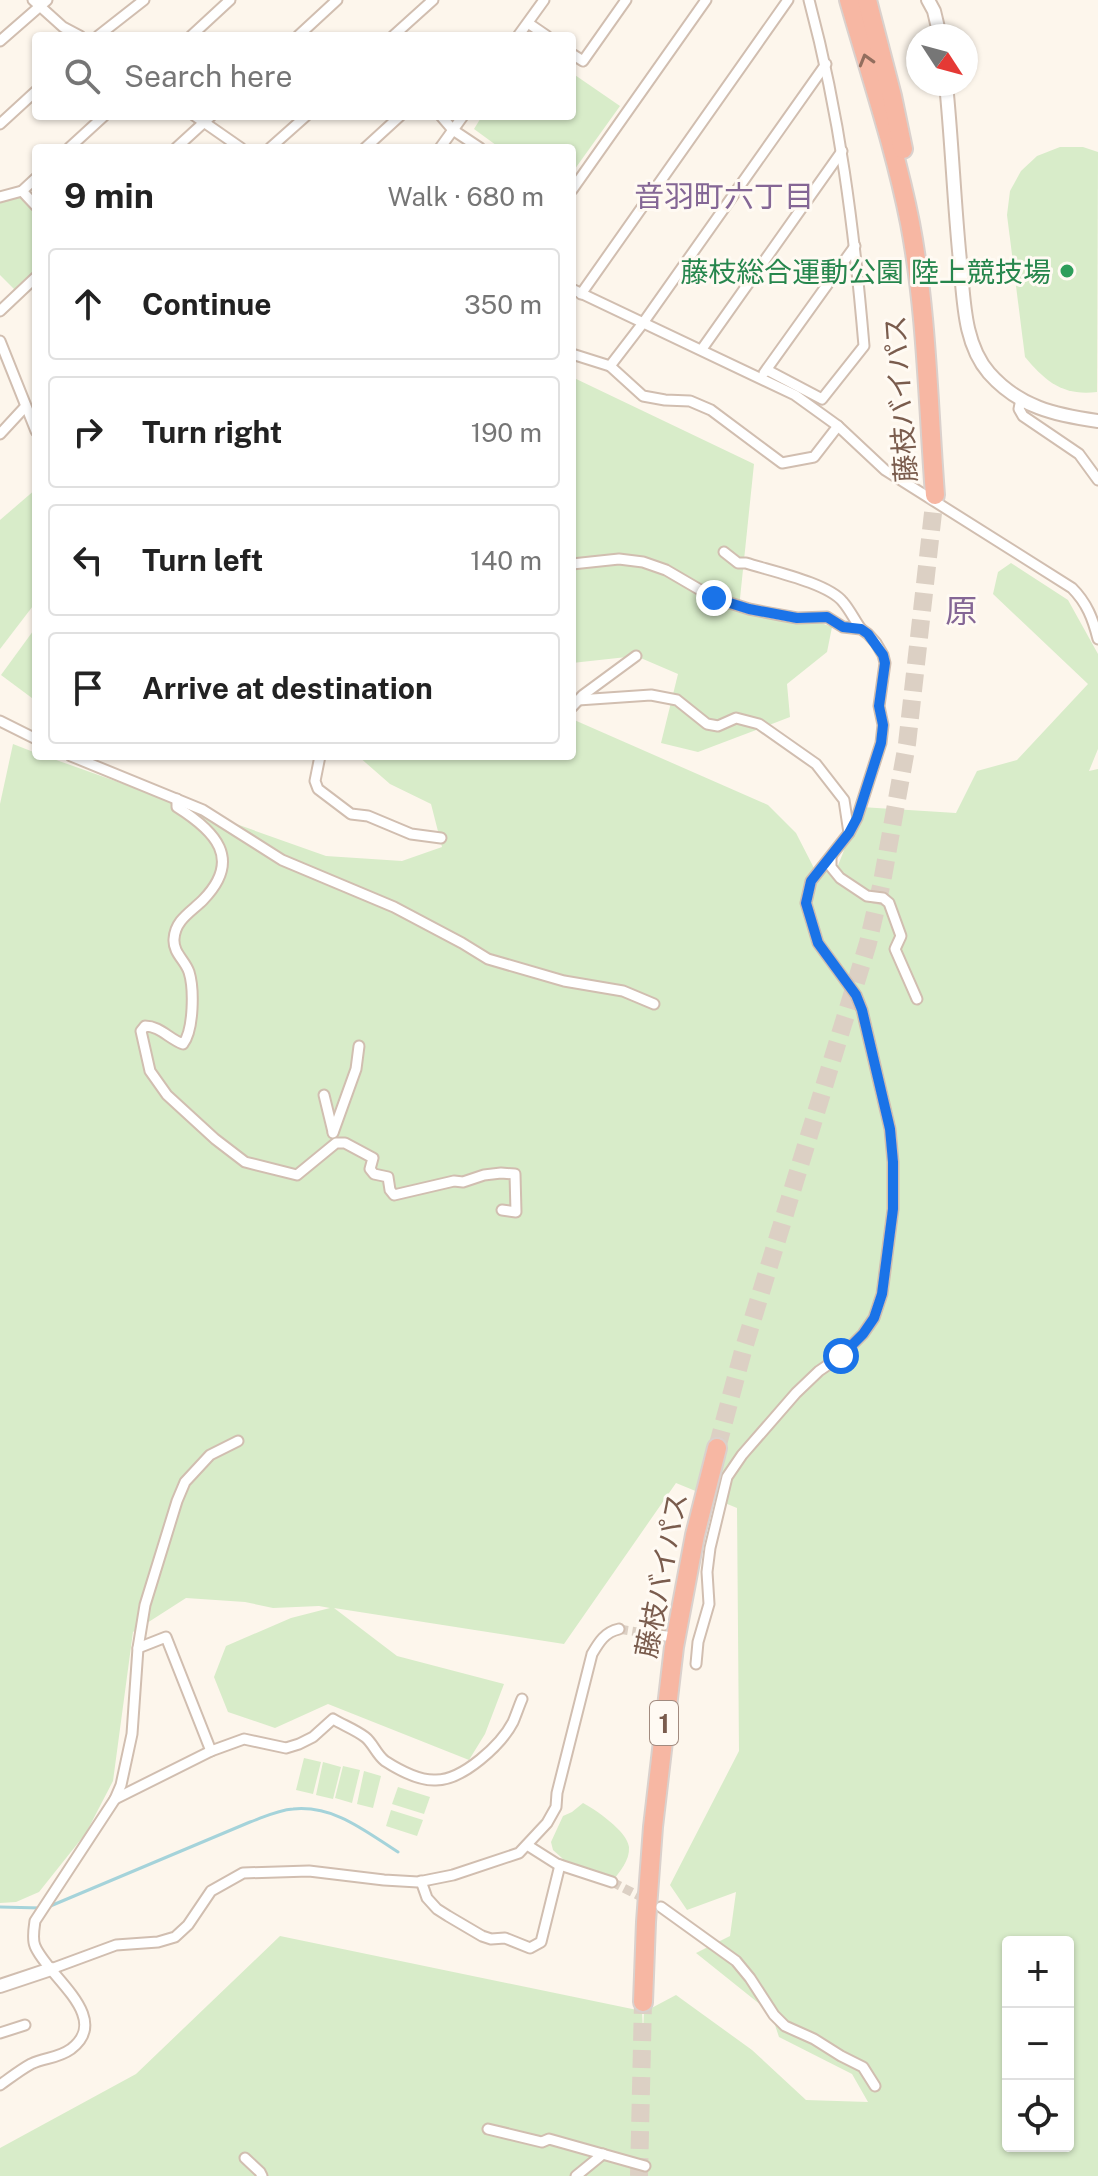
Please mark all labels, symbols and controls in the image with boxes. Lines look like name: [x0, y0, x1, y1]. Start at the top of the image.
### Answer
north arrow: [906, 24, 978, 96]
search box: [32, 32, 576, 120]
icon: search: [60, 54, 104, 98]
one-way arrow: [859, 54, 875, 68]
text: Search here: [124, 58, 292, 94]
text: 9 min: [64, 176, 154, 216]
district label: 音羽町六丁目: [634, 178, 814, 214]
text: Walk · 680 m: [388, 181, 544, 212]
place label: 藤枝総合運動公園 陸上競技場: [680, 255, 1051, 288]
marker: 藤枝総合運動公園 陸上競技場: [1058, 262, 1076, 280]
icon: ahead: [66, 282, 110, 326]
text: Continue: [142, 286, 272, 322]
text: 350 m: [464, 289, 542, 320]
street label: 藤枝バイパス: [878, 314, 922, 484]
icon: right: [66, 410, 110, 454]
text: Turn right: [142, 414, 282, 450]
text: 190 m: [471, 417, 542, 448]
icon: left: [66, 538, 110, 582]
text: Turn left: [142, 542, 263, 578]
text: 140 m: [470, 545, 542, 576]
route end: [696, 580, 732, 616]
district label: 原: [945, 592, 977, 629]
icon: arrive: [66, 666, 110, 710]
text: Arrive at destination: [142, 670, 433, 706]
route start: [823, 1338, 859, 1374]
street label: 藤枝バイパス: [629, 1490, 693, 1660]
road number: 1: [650, 1701, 678, 1745]
map controls: [1002, 1936, 1074, 2152]
button: +: [1002, 1936, 1074, 2008]
button: −: [1002, 2008, 1074, 2080]
button: locate: [1002, 2080, 1074, 2152]

